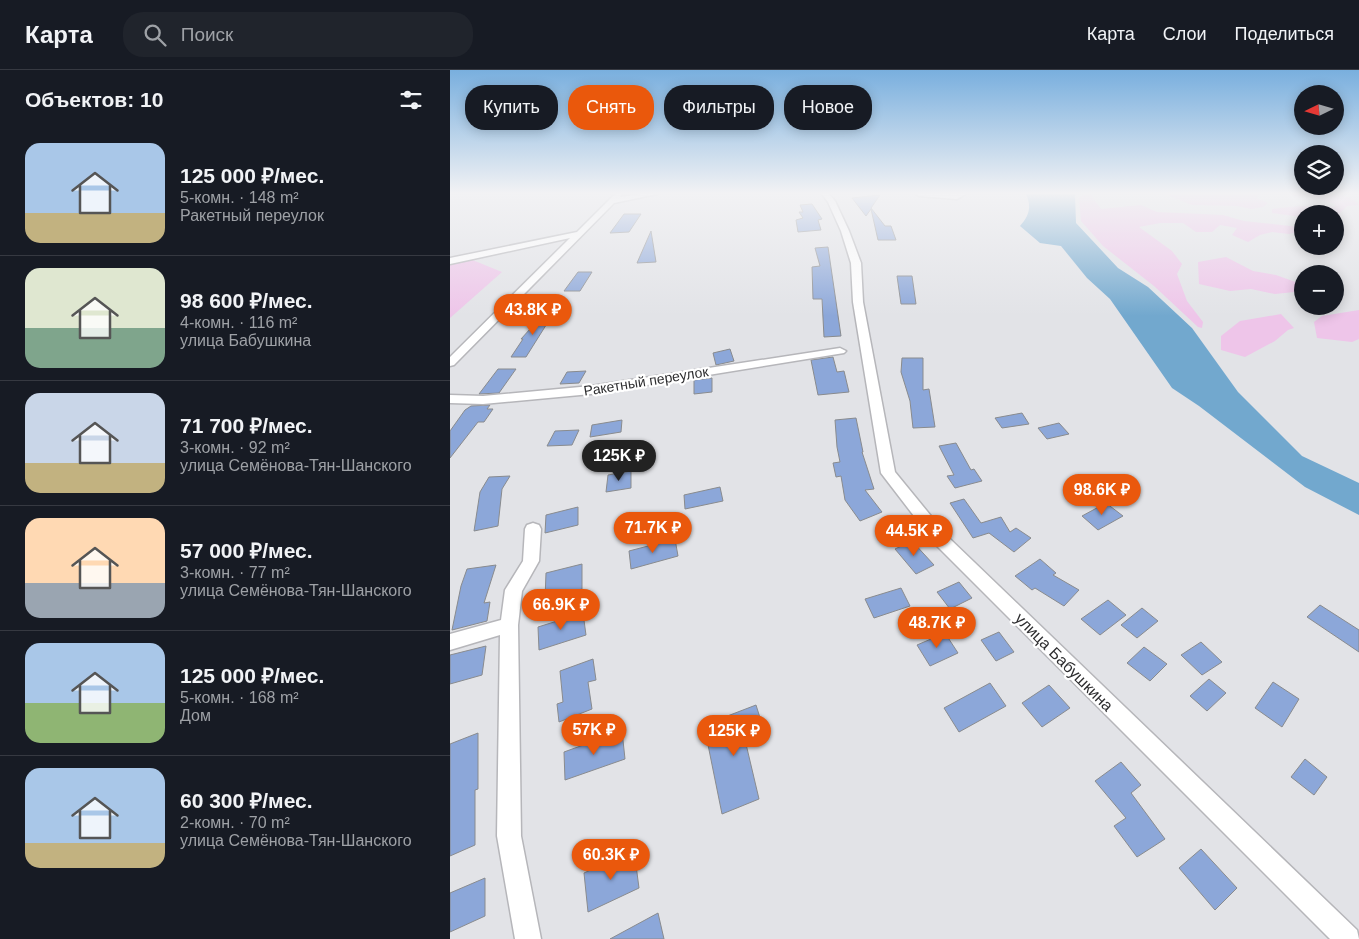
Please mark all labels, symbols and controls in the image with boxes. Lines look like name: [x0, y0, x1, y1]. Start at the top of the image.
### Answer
search box: [123, 12, 473, 57]
text: Карта: [25, 21, 93, 48]
icon: search: [141, 21, 169, 49]
text: Поиск: [181, 24, 233, 45]
text: Карта: [1087, 24, 1135, 44]
text: Слои: [1163, 24, 1207, 44]
text: Поделиться: [1235, 24, 1334, 44]
chip: Купить: [465, 85, 558, 130]
chip: Снять: [568, 85, 654, 130]
chip: Фильтры: [664, 85, 774, 130]
chip: Новое: [784, 85, 872, 130]
north arrow: [1294, 85, 1344, 135]
map controls: [1294, 85, 1344, 315]
icon: filters: [397, 86, 425, 114]
text: Объектов: 10: [25, 88, 163, 111]
button: layers: [1294, 145, 1344, 195]
icon: home: [65, 163, 125, 223]
text: 125 000 ₽/мес.: [180, 164, 324, 187]
text: 5-комн. · 148 m²: [180, 189, 299, 206]
button: +: [1294, 205, 1344, 255]
text: Ракетный переулок: [180, 207, 324, 224]
button: −: [1294, 265, 1344, 315]
icon: home: [65, 288, 125, 348]
text: 98 600 ₽/мес.: [180, 289, 313, 312]
pin: 43.8K ₽: [487, 294, 579, 336]
text: 43.8K ₽: [505, 301, 561, 318]
text: 4-комн. · 116 m²: [180, 314, 297, 331]
text: улица Бабушкина: [180, 332, 311, 349]
street label: Ракетный переулок: [583, 363, 710, 399]
icon: home: [65, 413, 125, 473]
text: 71 700 ₽/мес.: [180, 414, 313, 437]
text: 3-комн. · 92 m²: [180, 439, 290, 456]
pin: 125K ₽: [578, 440, 660, 482]
text: 125K ₽: [593, 447, 645, 464]
text: улица Семёнова-Тян-Шанского: [180, 457, 412, 474]
pin: 98.6K ₽: [1056, 474, 1148, 516]
text: 98.6K ₽: [1074, 481, 1130, 498]
pin: 71.7K ₽: [607, 512, 699, 554]
pin: 44.5K ₽: [868, 514, 960, 557]
text: 71.7K ₽: [625, 519, 681, 536]
text: 44.5K ₽: [886, 522, 942, 539]
icon: home: [65, 538, 125, 598]
text: 57 000 ₽/мес.: [180, 539, 313, 562]
text: 3-комн. · 77 m²: [180, 564, 290, 581]
text: улица Семёнова-Тян-Шанского: [180, 582, 412, 599]
pin: 66.9K ₽: [515, 588, 607, 631]
text: 66.9K ₽: [533, 596, 589, 613]
pin: 48.7K ₽: [891, 606, 983, 649]
street label: улица Бабушкина: [1012, 610, 1116, 714]
text: 48.7K ₽: [909, 614, 965, 631]
icon: home: [65, 663, 125, 723]
text: 125 000 ₽/мес.: [180, 664, 324, 687]
text: 5-комн. · 168 m²: [180, 689, 299, 706]
text: Дом: [180, 707, 211, 724]
pin: 57K ₽: [559, 714, 629, 756]
pin: 125K ₽: [693, 714, 775, 757]
text: 57K ₽: [572, 721, 616, 738]
text: 125K ₽: [708, 722, 760, 739]
icon: home: [65, 788, 125, 848]
text: 60 300 ₽/мес.: [180, 789, 313, 812]
text: 2-комн. · 70 m²: [180, 814, 290, 831]
text: улица Семёнова-Тян-Шанского: [180, 832, 412, 849]
pin: 60.3K ₽: [565, 838, 657, 881]
text: 60.3K ₽: [583, 846, 639, 863]

